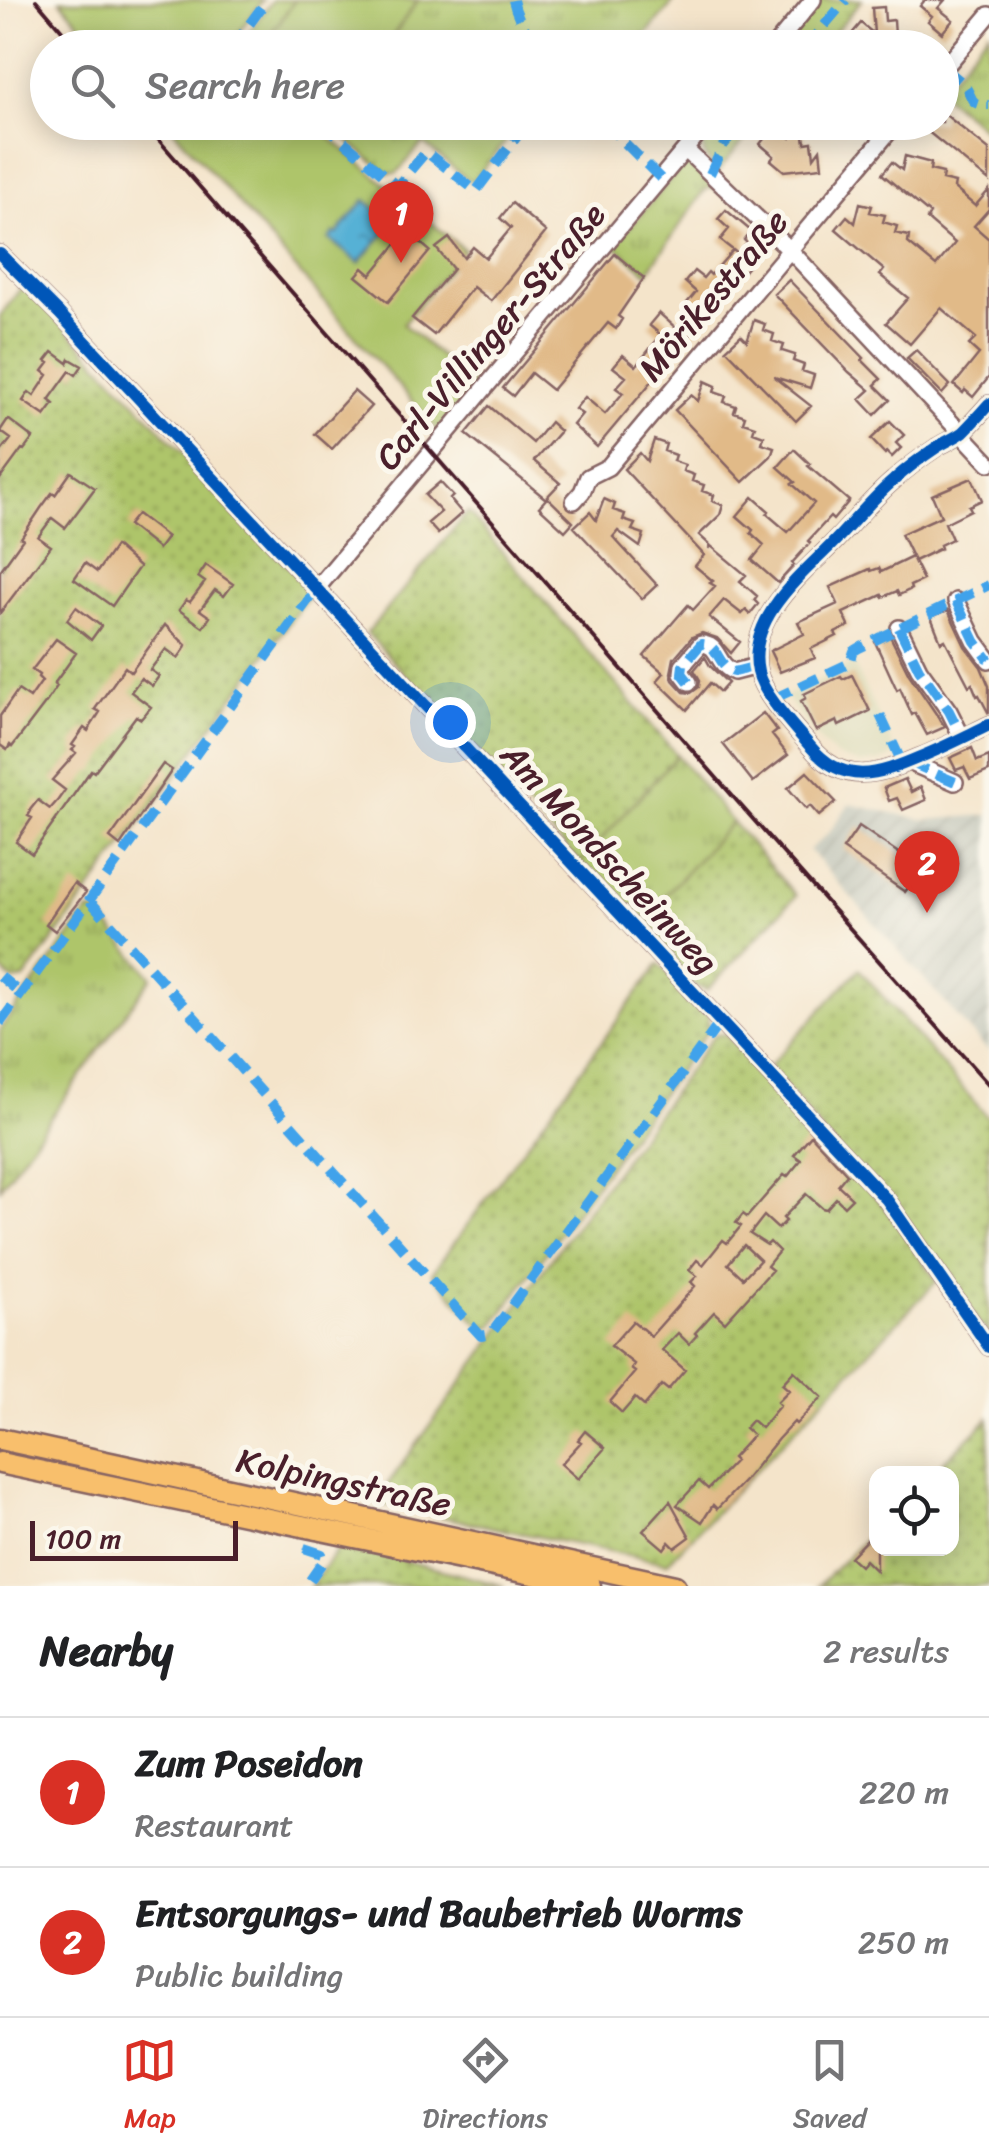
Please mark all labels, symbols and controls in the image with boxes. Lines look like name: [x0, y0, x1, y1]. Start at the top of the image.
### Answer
search box: [30, 30, 959, 140]
text: Search here: [145, 52, 345, 119]
icon: search: [65, 58, 120, 113]
pin: 1: [368, 180, 434, 263]
street label: Carl-Villinger-Straße: [358, 188, 622, 484]
street label: Mörikestraße: [622, 194, 804, 396]
your location: [425, 697, 476, 748]
street label: Am Mondscheinweg: [484, 726, 735, 989]
pin: 2: [894, 830, 960, 913]
street label: Kolpingstraße: [231, 1429, 457, 1535]
map controls: [869, 1466, 959, 1556]
button: locate: [869, 1466, 959, 1556]
text: 100 m: [45, 1514, 121, 1563]
scale bar: [30, 1516, 238, 1560]
text: Nearby: [40, 1614, 173, 1688]
text: 2 results: [823, 1623, 949, 1680]
text: Zum Poseidon: [135, 1730, 363, 1797]
text: 1: [66, 1764, 79, 1821]
text: 220 m: [859, 1764, 949, 1821]
text: Restaurant: [135, 1797, 293, 1854]
text: Entsorgungs- und Baubetrieb Worms: [135, 1880, 742, 1947]
text: 2: [63, 1914, 82, 1971]
text: 250 m: [858, 1914, 949, 1971]
text: Public building: [135, 1947, 343, 2004]
tab: Map: [122, 2033, 177, 2142]
tab: Directions: [422, 2033, 548, 2142]
tab: Saved: [793, 2033, 867, 2142]

